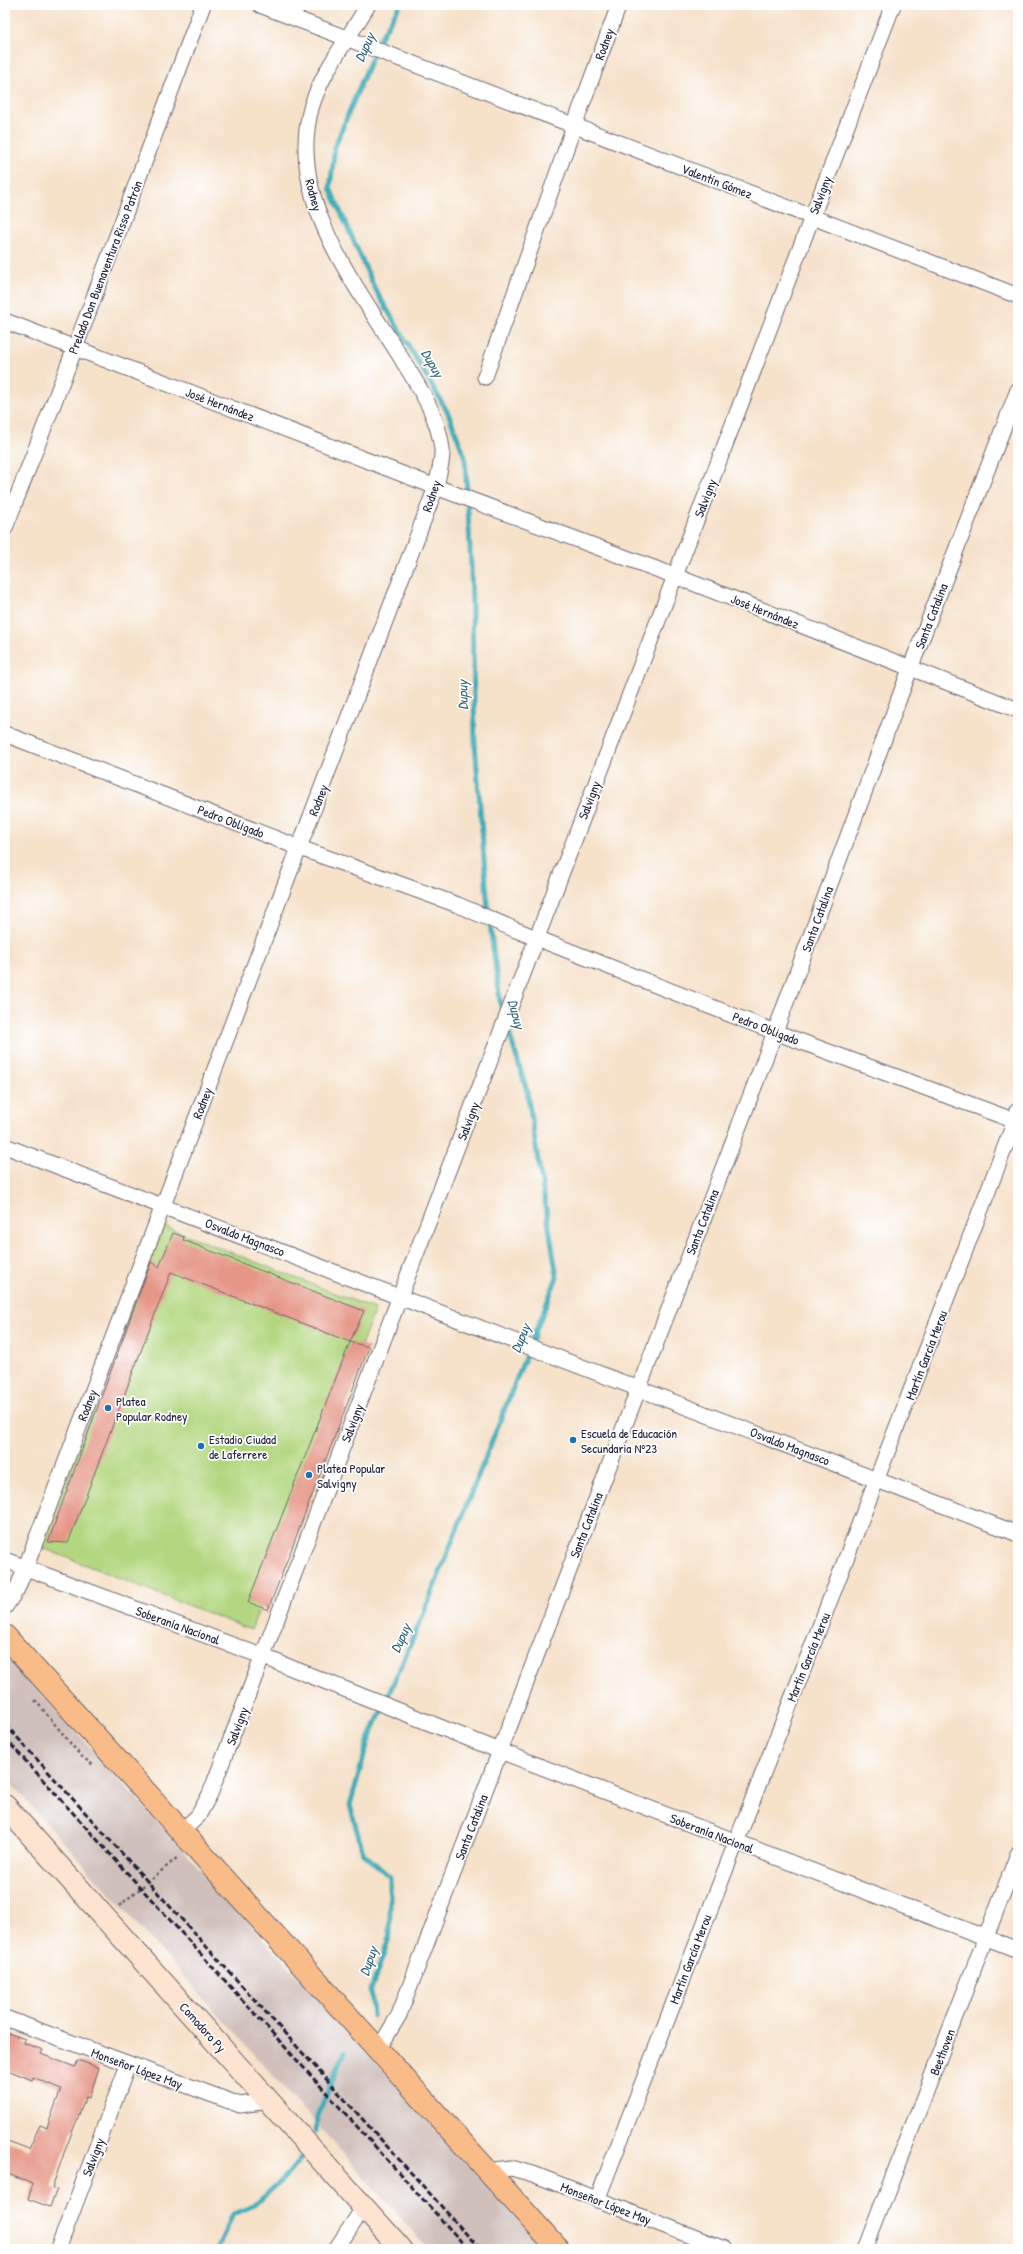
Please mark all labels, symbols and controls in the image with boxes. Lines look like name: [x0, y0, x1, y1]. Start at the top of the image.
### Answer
street label: Rodney: [590, 25, 618, 62]
water label: Dupuy: [349, 28, 380, 65]
street label: Valentín Gómez: [679, 159, 755, 203]
street label: Salvigny: [804, 173, 836, 217]
street label: Rodney: [301, 177, 327, 214]
street label: Prelado Don Buenaventura Risso Patrón: [64, 178, 147, 356]
water label: Dupuy: [416, 345, 450, 383]
street label: José Hernández: [183, 383, 257, 425]
street label: Salvigny: [689, 476, 721, 520]
street label: Rodney: [417, 477, 445, 514]
street label: Santa Catalina: [910, 581, 952, 651]
street label: José Hernández: [728, 589, 802, 633]
water label: Dupuy: [452, 678, 473, 710]
street label: Salvigny: [573, 778, 605, 822]
street label: Rodney: [304, 781, 332, 819]
street label: Pedro Obligado: [195, 800, 267, 842]
street label: Santa Catalina: [797, 884, 837, 954]
water label: Dupuy: [503, 997, 531, 1033]
street label: Pedro Obligado: [730, 1007, 802, 1049]
street label: Rodney: [188, 1084, 216, 1122]
street label: Salvigny: [452, 1099, 484, 1143]
street label: Santa Catalina: [681, 1187, 723, 1257]
street label: Osvaldo Magnasco: [202, 1214, 288, 1260]
street label: Martín García Merou: [901, 1308, 951, 1402]
water label: Dupuy: [506, 1319, 536, 1356]
street label: Rodney: [73, 1386, 101, 1424]
place label: Platea Popular Rodney: [116, 1392, 188, 1425]
street label: Salvigny: [336, 1401, 368, 1445]
marker: Platea Popular Rodney: [103, 1403, 113, 1413]
street label: Osvaldo Magnasco: [747, 1423, 833, 1469]
place label: Escuela de Educación Secundaria Nº23: [581, 1424, 677, 1457]
place label: Estadio Ciudad de Laferrere: [209, 1430, 276, 1463]
marker: Escuela de Educación Secundaria Nº23: [568, 1435, 578, 1445]
marker: Estadio Ciudad de Laferrere: [196, 1441, 206, 1451]
place label: Platea Popular Salvigny: [317, 1459, 385, 1492]
marker: Platea Popular Salvigny: [304, 1470, 314, 1480]
street label: Santa Catalina: [565, 1490, 607, 1560]
street label: Soberanía Nacional: [133, 1601, 223, 1649]
street label: Martín García Merou: [782, 1610, 834, 1704]
water label: Dupuy: [385, 1619, 416, 1656]
street label: Salvigny: [221, 1704, 253, 1748]
street label: Santa Catalina: [450, 1792, 492, 1862]
street label: Soberanía Nacional: [668, 1809, 757, 1857]
street label: Martín García Merou: [665, 1912, 715, 2006]
water label: Dupuy: [354, 1942, 383, 1978]
street label: Comodoro Py: [176, 1998, 231, 2056]
street label: Beethoven: [925, 2026, 959, 2078]
street label: Monseñor López May: [89, 2043, 186, 2093]
street label: Salvigny: [77, 2135, 109, 2179]
street label: Monseñor López May: [558, 2177, 654, 2229]

